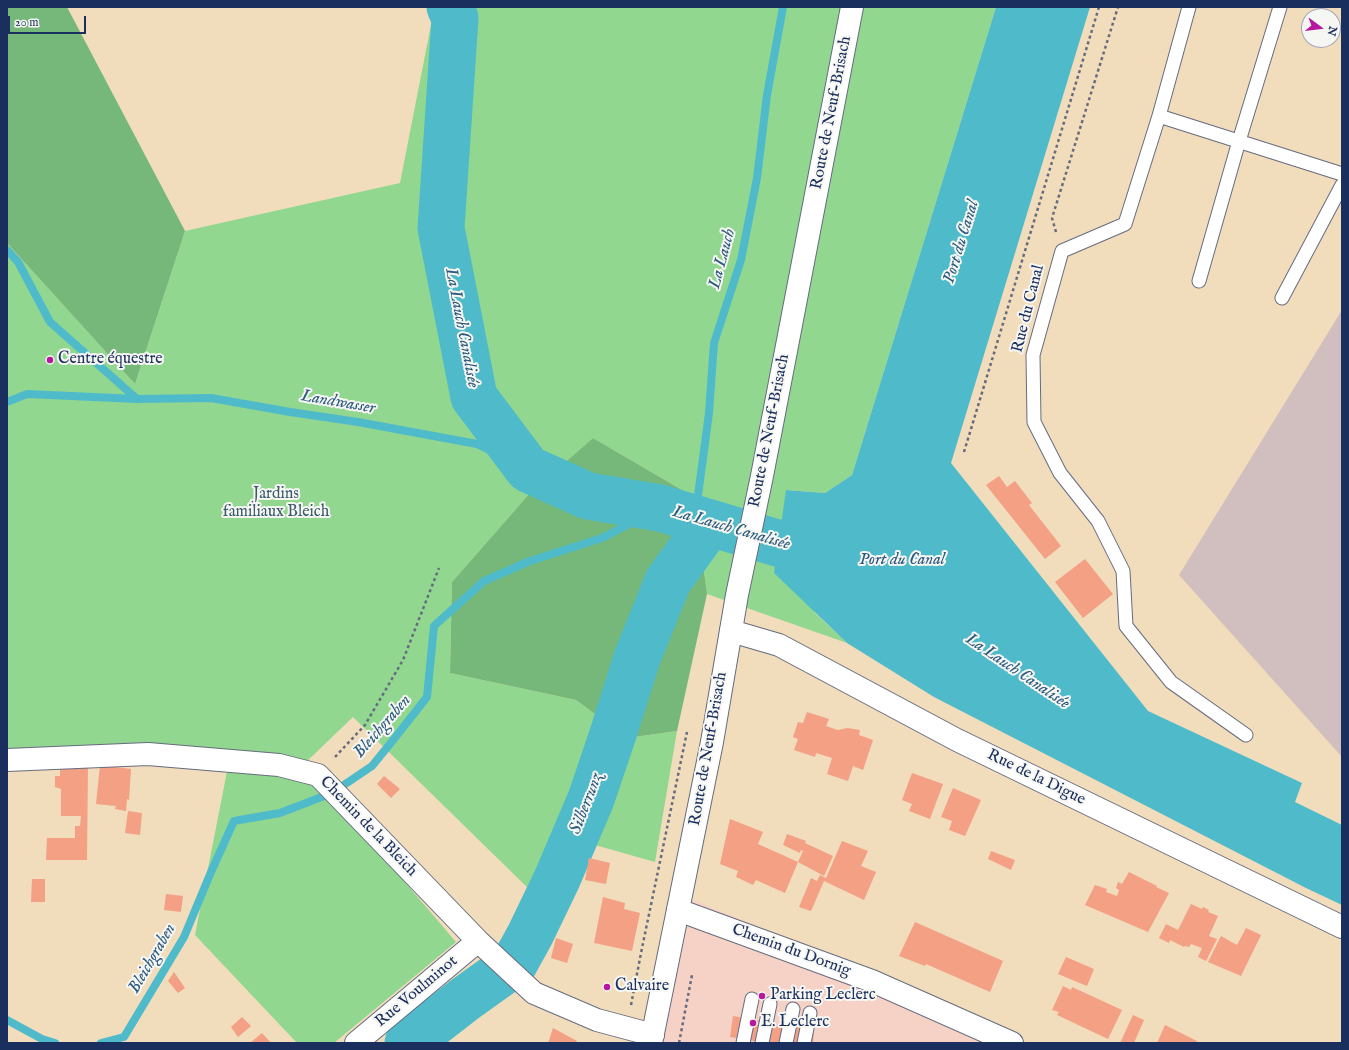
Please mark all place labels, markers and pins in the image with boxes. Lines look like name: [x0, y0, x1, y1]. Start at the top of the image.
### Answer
place label: Centre équestre: [58, 350, 163, 370]
marker: Centre équestre: [45, 355, 55, 365]
place label: Calvaire: [615, 977, 669, 997]
marker: Calvaire: [602, 982, 612, 992]
place label: Parking Leclerc: [770, 986, 876, 1006]
marker: Parking Leclerc: [757, 991, 767, 1001]
place label: E. Leclerc: [761, 1013, 829, 1033]
marker: E. Leclerc: [748, 1018, 758, 1028]

